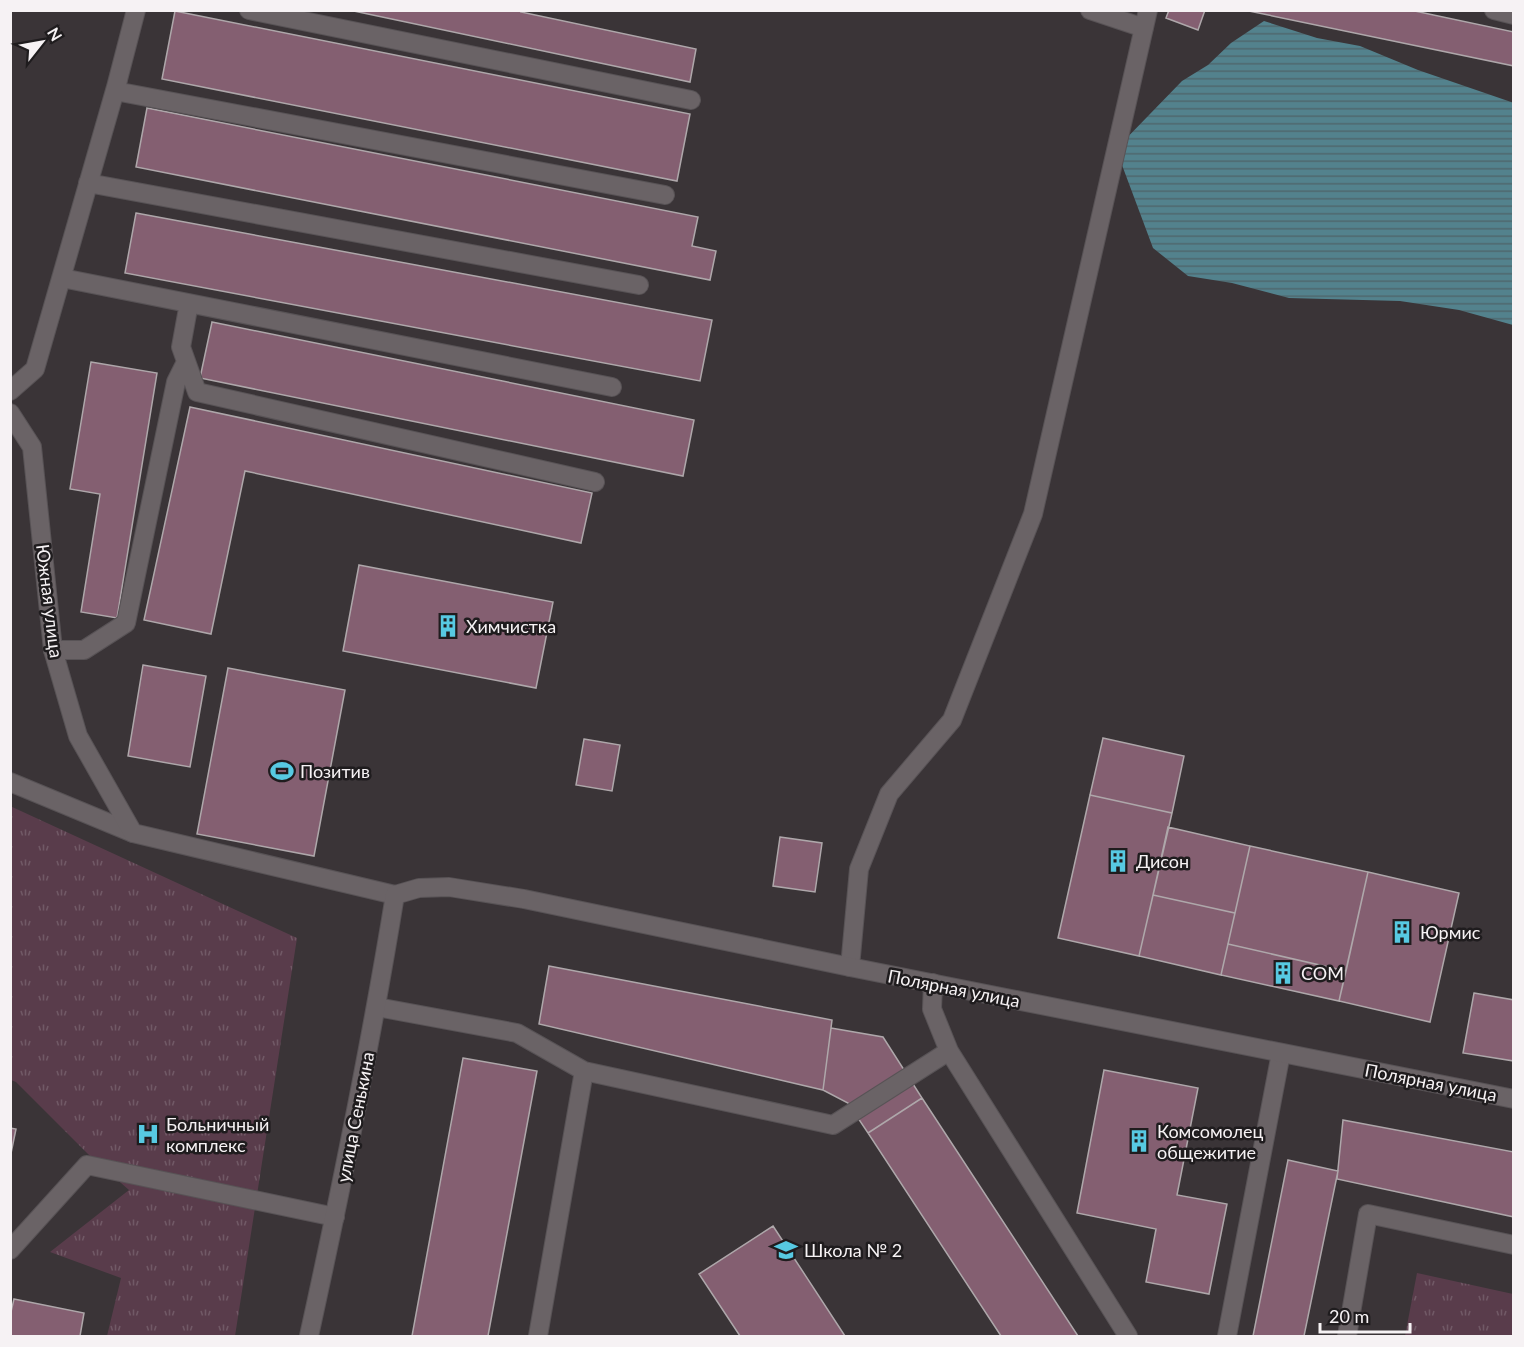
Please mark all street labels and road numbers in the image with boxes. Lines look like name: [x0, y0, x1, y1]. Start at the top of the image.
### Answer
street label: Южная улица: [32, 543, 68, 659]
street label: Полярная улица: [886, 964, 1022, 1012]
street label: улица Сенькина: [332, 1050, 378, 1184]
street label: Полярная улица: [1363, 1058, 1499, 1106]

